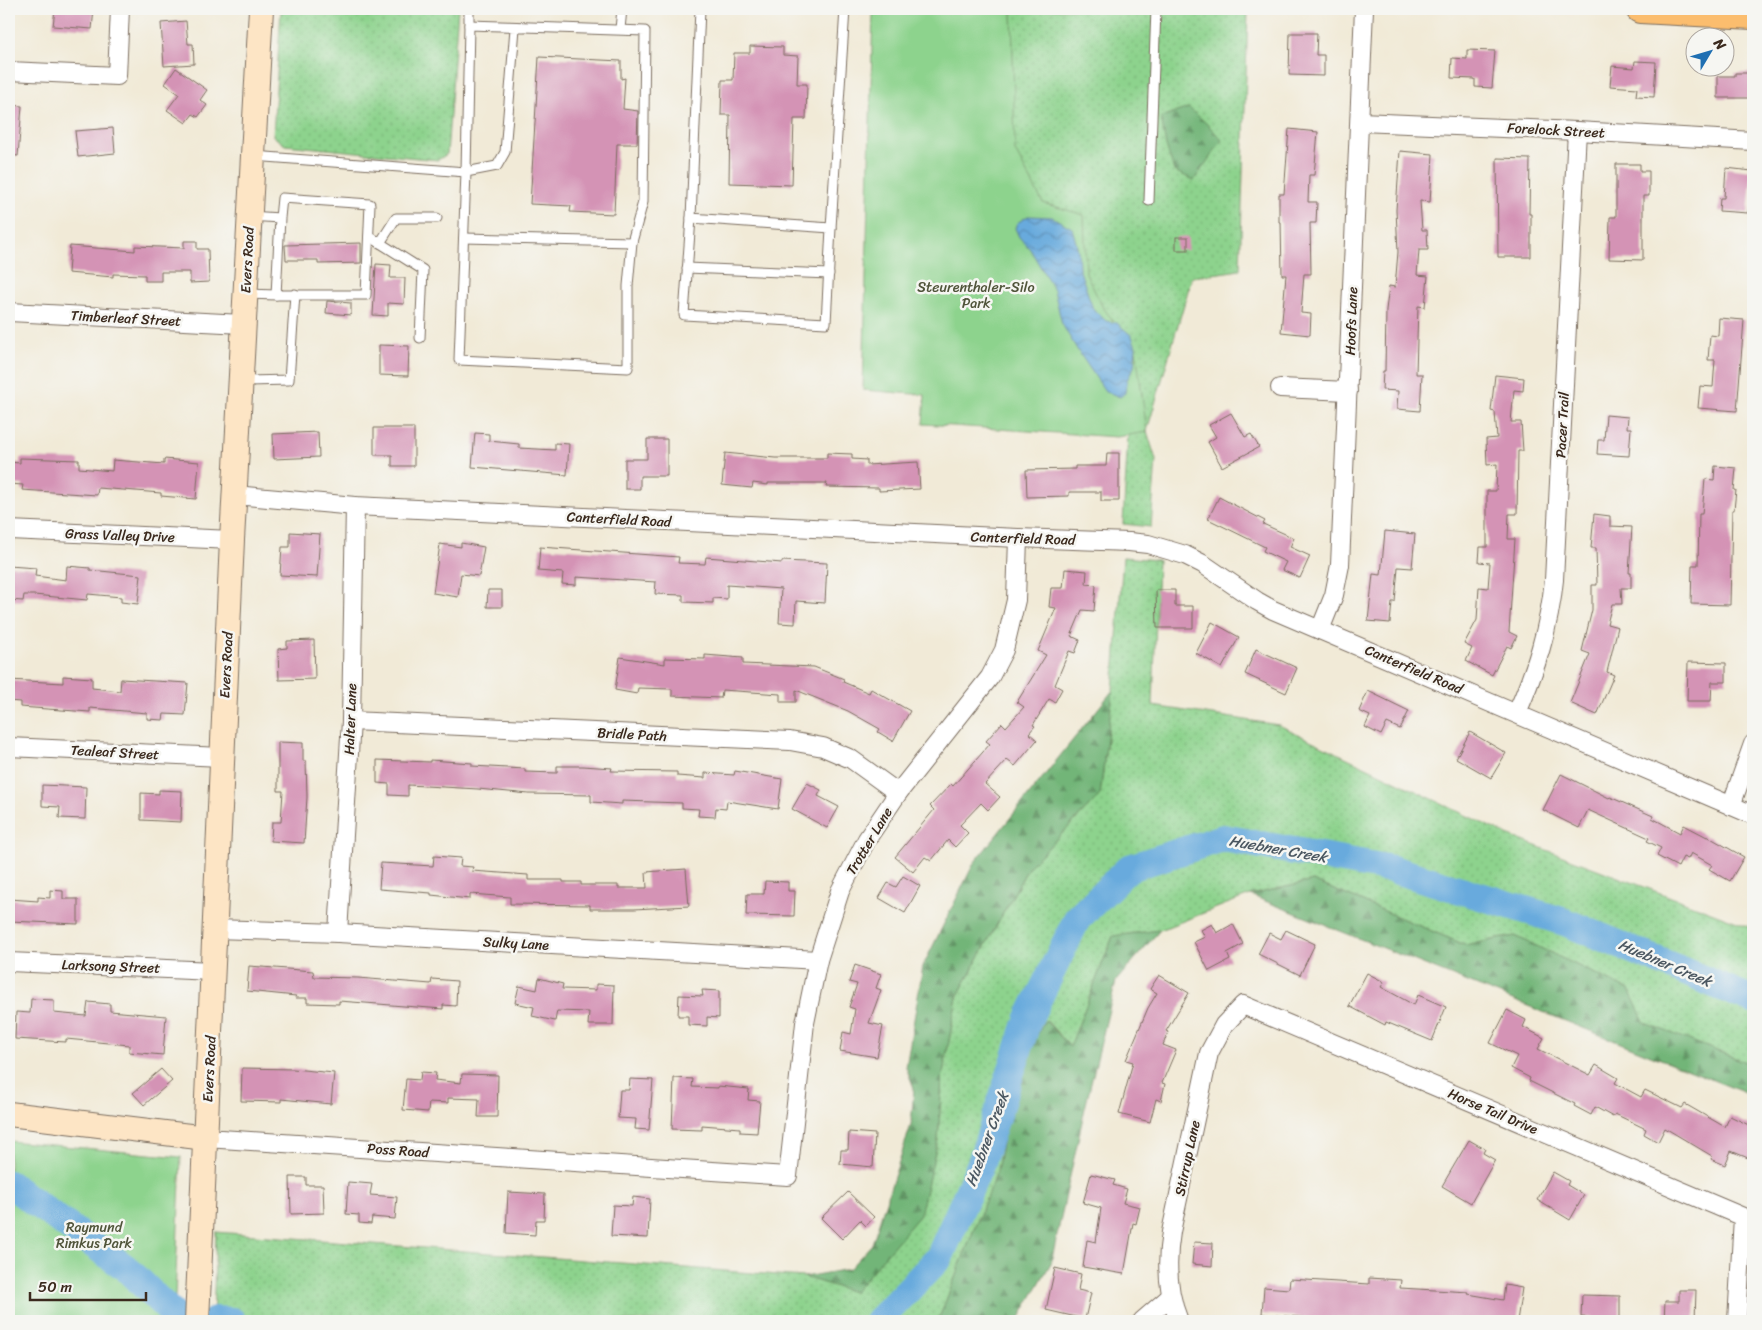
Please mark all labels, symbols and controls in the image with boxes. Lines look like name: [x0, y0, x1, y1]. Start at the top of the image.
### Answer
north arrow: [1684, 28, 1734, 78]
text: N: [1706, 32, 1733, 56]
street label: Forelock Street: [1506, 115, 1605, 146]
street label: Evers Road: [233, 224, 262, 294]
park label: Steurenthaler-Silo Park: [917, 275, 1035, 316]
street label: Hoofs Lane: [1338, 286, 1365, 356]
street label: Timberleaf Street: [70, 303, 182, 334]
street label: Pacer Trail: [1548, 390, 1577, 459]
street label: Canterfield Road: [566, 504, 673, 535]
street label: Grass Valley Drive: [65, 521, 175, 550]
street label: Canterfield Road: [970, 524, 1077, 553]
street label: Evers Road: [212, 629, 241, 699]
street label: Canterfield Road: [1361, 638, 1468, 702]
street label: Halter Lane: [337, 683, 364, 755]
street label: Bridle Path: [597, 720, 667, 749]
street label: Tealeaf Street: [70, 738, 160, 767]
street label: Trotter Lane: [839, 802, 900, 880]
water label: Huebner Creek: [1227, 828, 1331, 871]
street label: Sulky Lane: [482, 929, 550, 958]
water label: Huebner Creek: [1614, 932, 1717, 995]
street label: Larksong Street: [61, 952, 161, 981]
street label: Evers Road: [195, 1033, 224, 1103]
street label: Horse Tail Drive: [1444, 1081, 1542, 1142]
water label: Huebner Creek: [958, 1086, 1017, 1190]
street label: Stirrup Lane: [1167, 1118, 1208, 1198]
street label: Poss Road: [366, 1136, 431, 1165]
park label: Raymund Rimkus Park: [56, 1215, 133, 1256]
scale bar: [30, 1270, 146, 1302]
text: 50 m: [38, 1274, 73, 1300]

